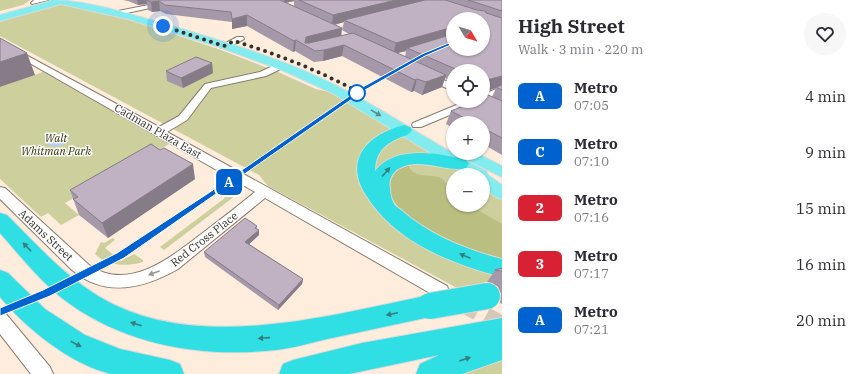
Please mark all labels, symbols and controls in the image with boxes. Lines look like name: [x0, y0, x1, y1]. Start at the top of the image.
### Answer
north arrow: [446, 12, 490, 56]
map controls: [446, 12, 490, 212]
button: heart: [804, 13, 846, 55]
text: High Street: [518, 14, 625, 38]
your location: [153, 16, 173, 36]
text: Walk · 3 min · 220 m: [518, 41, 643, 58]
button: locate: [446, 64, 490, 108]
text: Metro: [574, 78, 618, 97]
unlabelled marker: [348, 84, 366, 102]
text: A: [535, 87, 545, 105]
text: 4 min: [805, 87, 846, 106]
text: 07:05: [574, 97, 609, 114]
street label: Cadman Plaza East: [112, 100, 204, 162]
one-way arrow: [370, 109, 382, 116]
button: +: [446, 116, 490, 160]
park label: Walt Whitman Park: [21, 131, 91, 158]
text: Metro: [574, 134, 618, 153]
text: C: [535, 143, 545, 161]
text: 9 min: [805, 143, 846, 162]
text: 07:10: [574, 153, 609, 170]
one-way arrow: [381, 166, 390, 177]
button: −: [446, 168, 490, 212]
line badge: A: [216, 169, 242, 195]
text: A: [224, 173, 234, 191]
text: Metro: [574, 190, 618, 209]
text: 2: [536, 199, 544, 217]
text: 15 min: [796, 199, 846, 218]
street label: Adams Street: [16, 206, 76, 264]
street label: Red Cross Place: [168, 208, 240, 270]
text: 07:16: [574, 209, 609, 226]
one-way arrow: [22, 242, 31, 252]
text: Metro: [574, 246, 618, 265]
one-way arrow: [458, 253, 470, 259]
text: 3: [536, 255, 544, 273]
text: 16 min: [796, 255, 846, 274]
text: 07:17: [574, 265, 609, 282]
one-way arrow: [148, 271, 160, 277]
text: Metro: [574, 302, 618, 321]
one-way arrow: [386, 311, 398, 317]
text: A: [535, 311, 545, 329]
text: 20 min: [796, 311, 846, 330]
one-way arrow: [129, 321, 141, 327]
text: 07:21: [574, 321, 609, 338]
one-way arrow: [258, 335, 270, 342]
one-way arrow: [70, 341, 81, 347]
one-way arrow: [459, 356, 471, 362]

